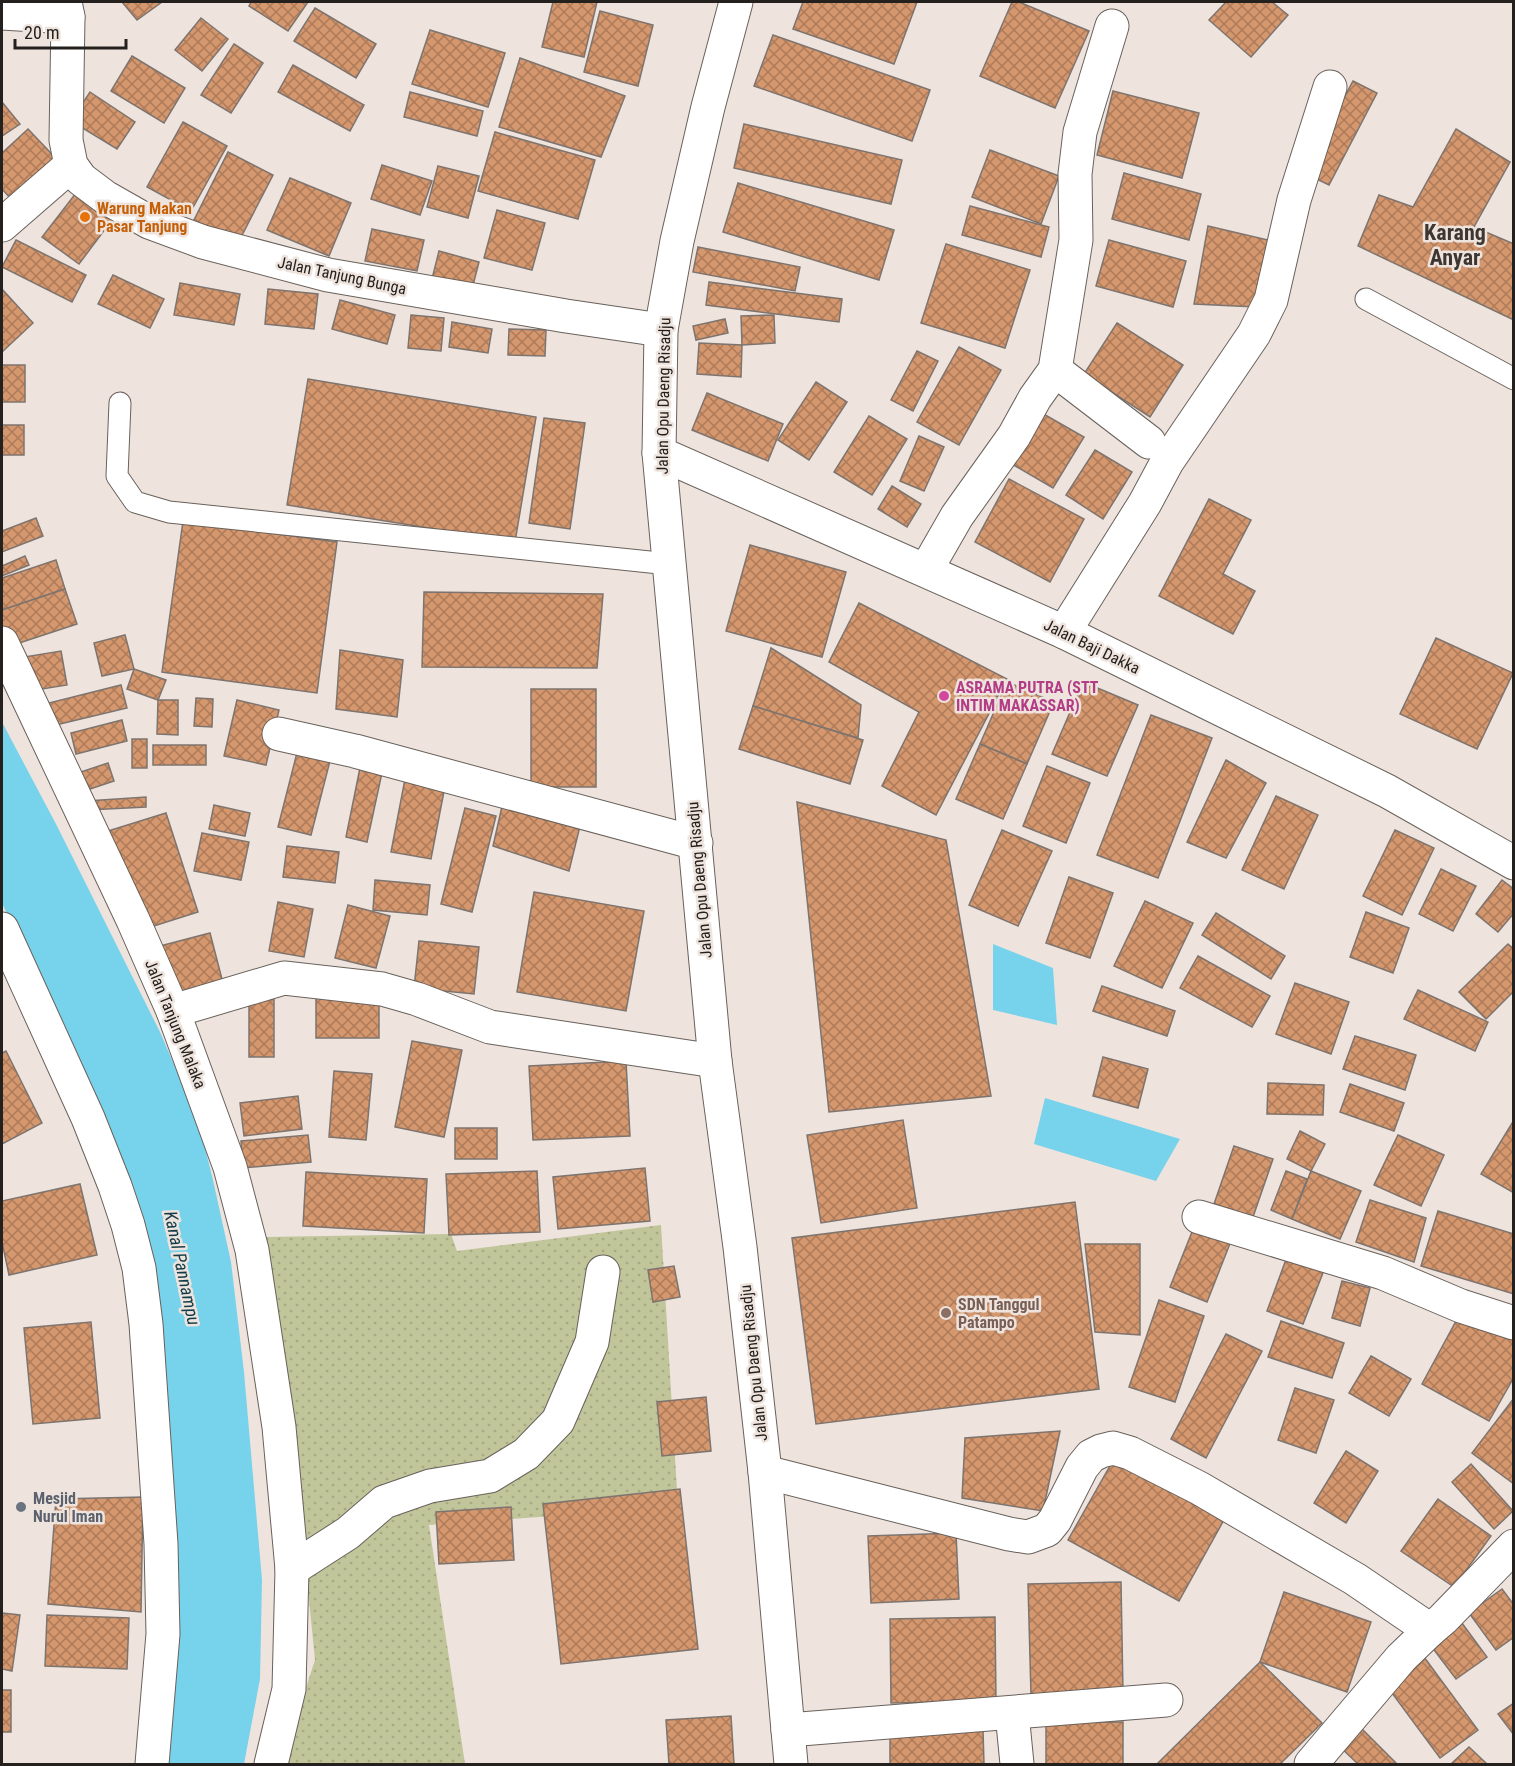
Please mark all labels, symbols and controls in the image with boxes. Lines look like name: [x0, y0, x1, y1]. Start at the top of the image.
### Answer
scale bar: [15, 12, 126, 50]
text: 20 m: [24, 22, 59, 43]
place label: Warung Makan Pasar Tanjung: [97, 199, 192, 236]
marker: Warung Makan Pasar Tanjung: [78, 210, 92, 224]
district label: Karang Anyar: [1424, 220, 1486, 270]
street label: Jalan Tanjung Bunga: [276, 253, 408, 298]
street label: Jalan Opu Daeng Risadju: [653, 317, 674, 475]
street label: Jalan Baji Dakka: [1041, 615, 1143, 678]
place label: ASRAMA PUTRA (STT INTIM MAKASSAR): [956, 678, 1099, 715]
marker: ASRAMA PUTRA (STT INTIM MAKASSAR): [937, 689, 951, 703]
street label: Jalan Opu Daeng Risadju: [683, 801, 716, 959]
street label: Jalan Tanjung Malaka: [141, 957, 210, 1091]
water label: Kanal Pannampu: [160, 1209, 205, 1327]
street label: Jalan Opu Daeng Risadju: [736, 1284, 771, 1442]
place label: SDN Tanggul Patampo: [958, 1295, 1040, 1332]
marker: SDN Tanggul Patampo: [939, 1306, 953, 1320]
place label: Mesjid Nurul Iman: [33, 1489, 103, 1526]
marker: Mesjid Nurul Iman: [14, 1500, 28, 1514]

